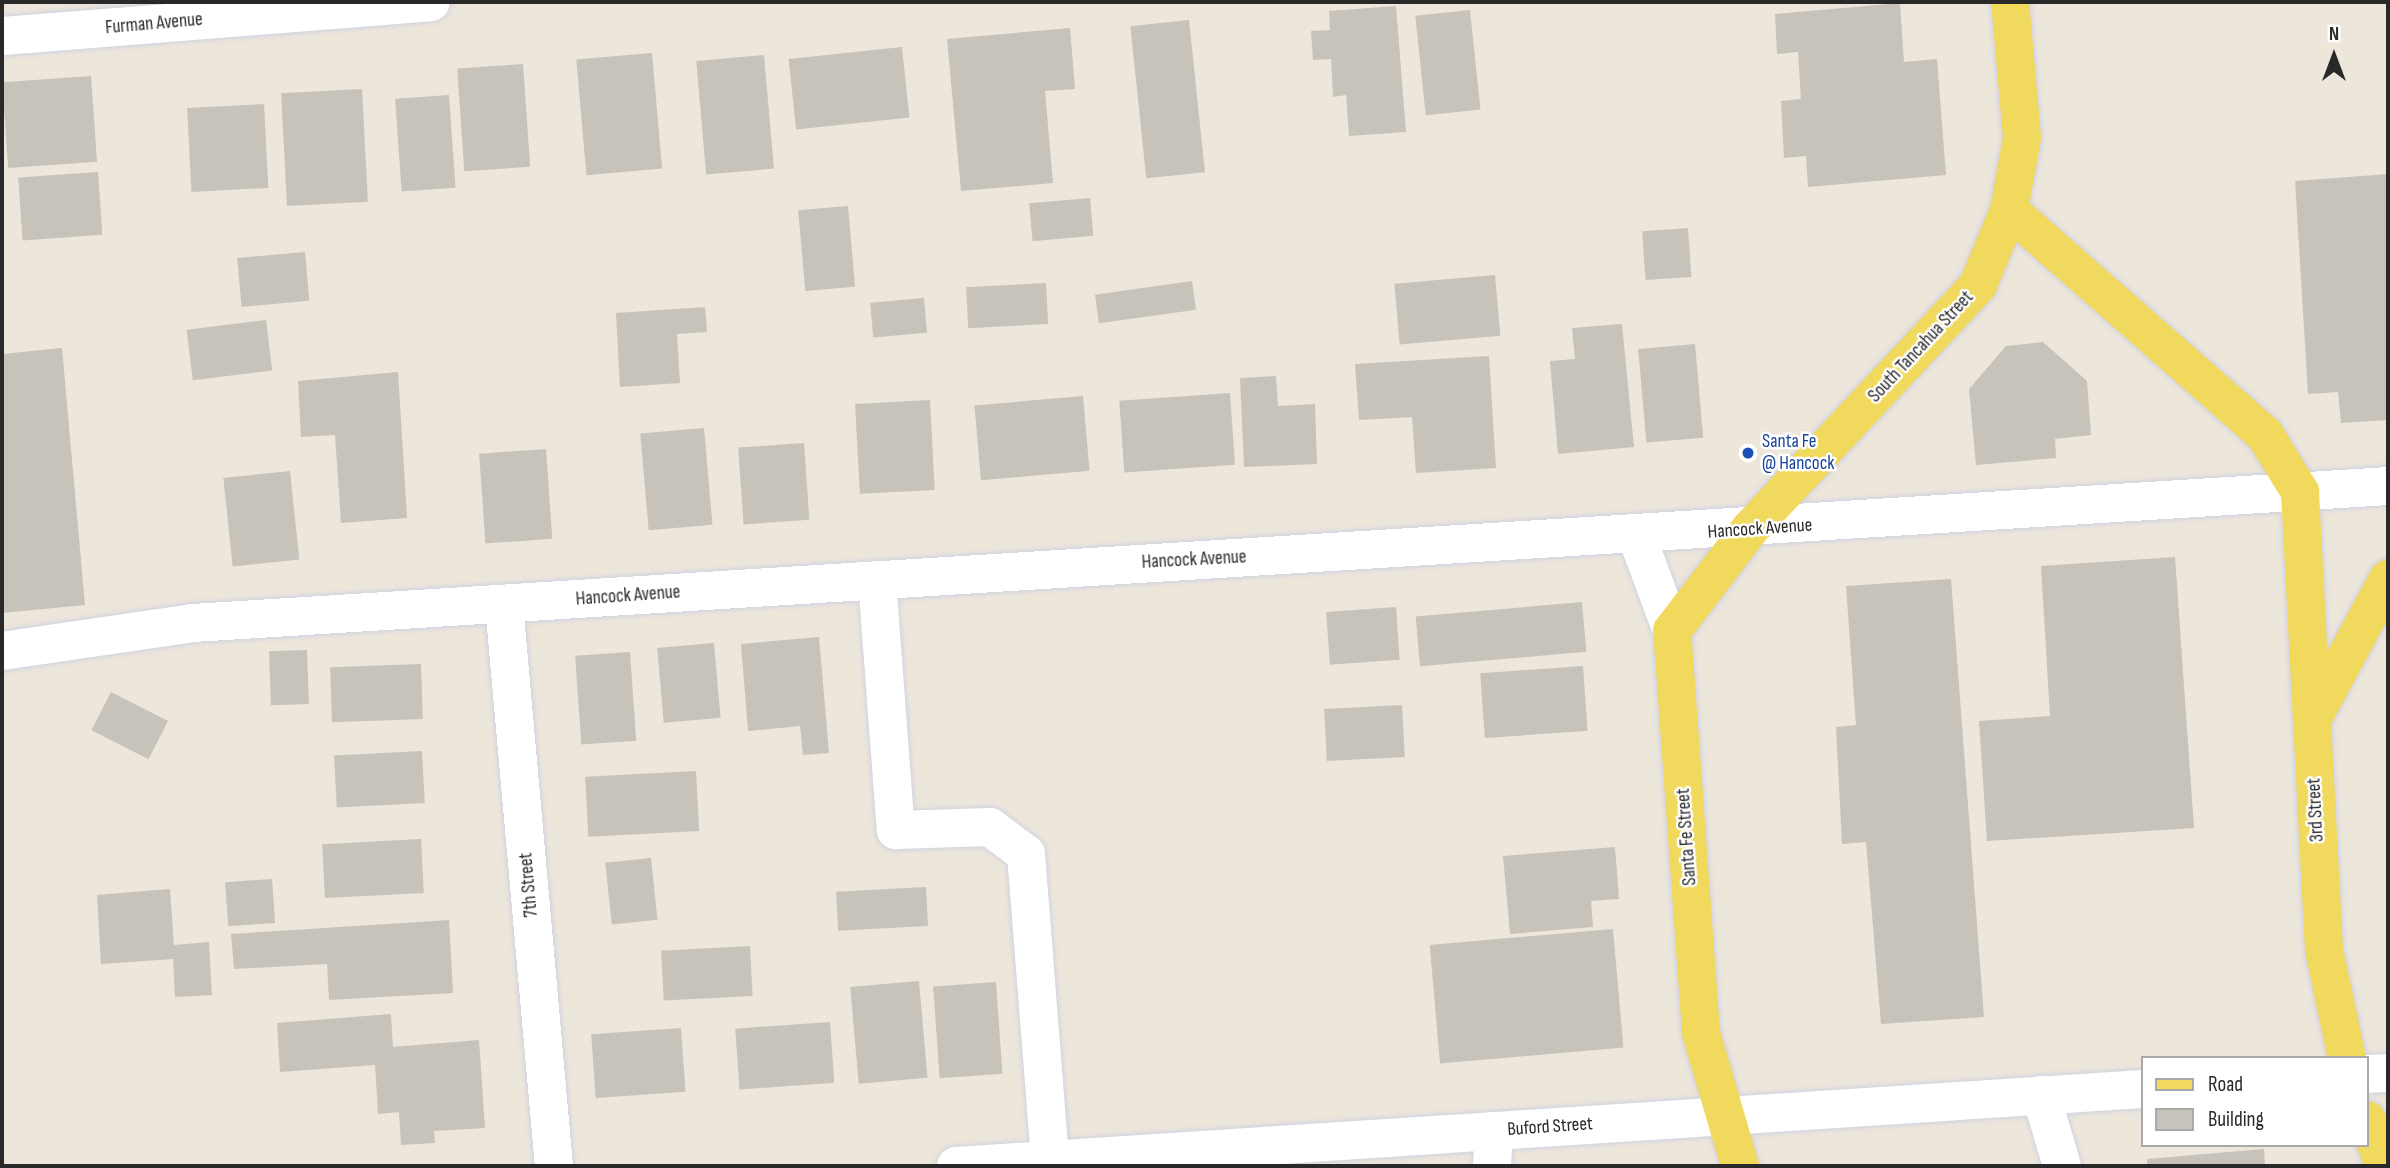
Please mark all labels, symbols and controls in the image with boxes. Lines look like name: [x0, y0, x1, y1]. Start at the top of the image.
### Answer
street label: Furman Avenue: [104, 8, 204, 40]
north arrow: [2299, 21, 2369, 91]
text: N: [2329, 23, 2339, 46]
street label: South Tancahua Street: [1864, 287, 1978, 407]
place label: Santa Fe @ Hancock: [1762, 431, 1835, 475]
marker: Santa Fe @ Hancock: [1740, 445, 1756, 461]
street label: Hancock Avenue: [1707, 514, 1813, 544]
street label: Hancock Avenue: [1141, 546, 1247, 574]
street label: Hancock Avenue: [575, 581, 681, 611]
street label: 3rd Street: [2303, 777, 2329, 843]
street label: Santa Fe Street: [1672, 788, 1702, 886]
street label: 7th Street: [515, 852, 543, 918]
legend: [2142, 1056, 2369, 1147]
text: Road: [2208, 1072, 2243, 1097]
text: Building: [2208, 1107, 2264, 1132]
street label: Buford Street: [1507, 1113, 1593, 1141]

